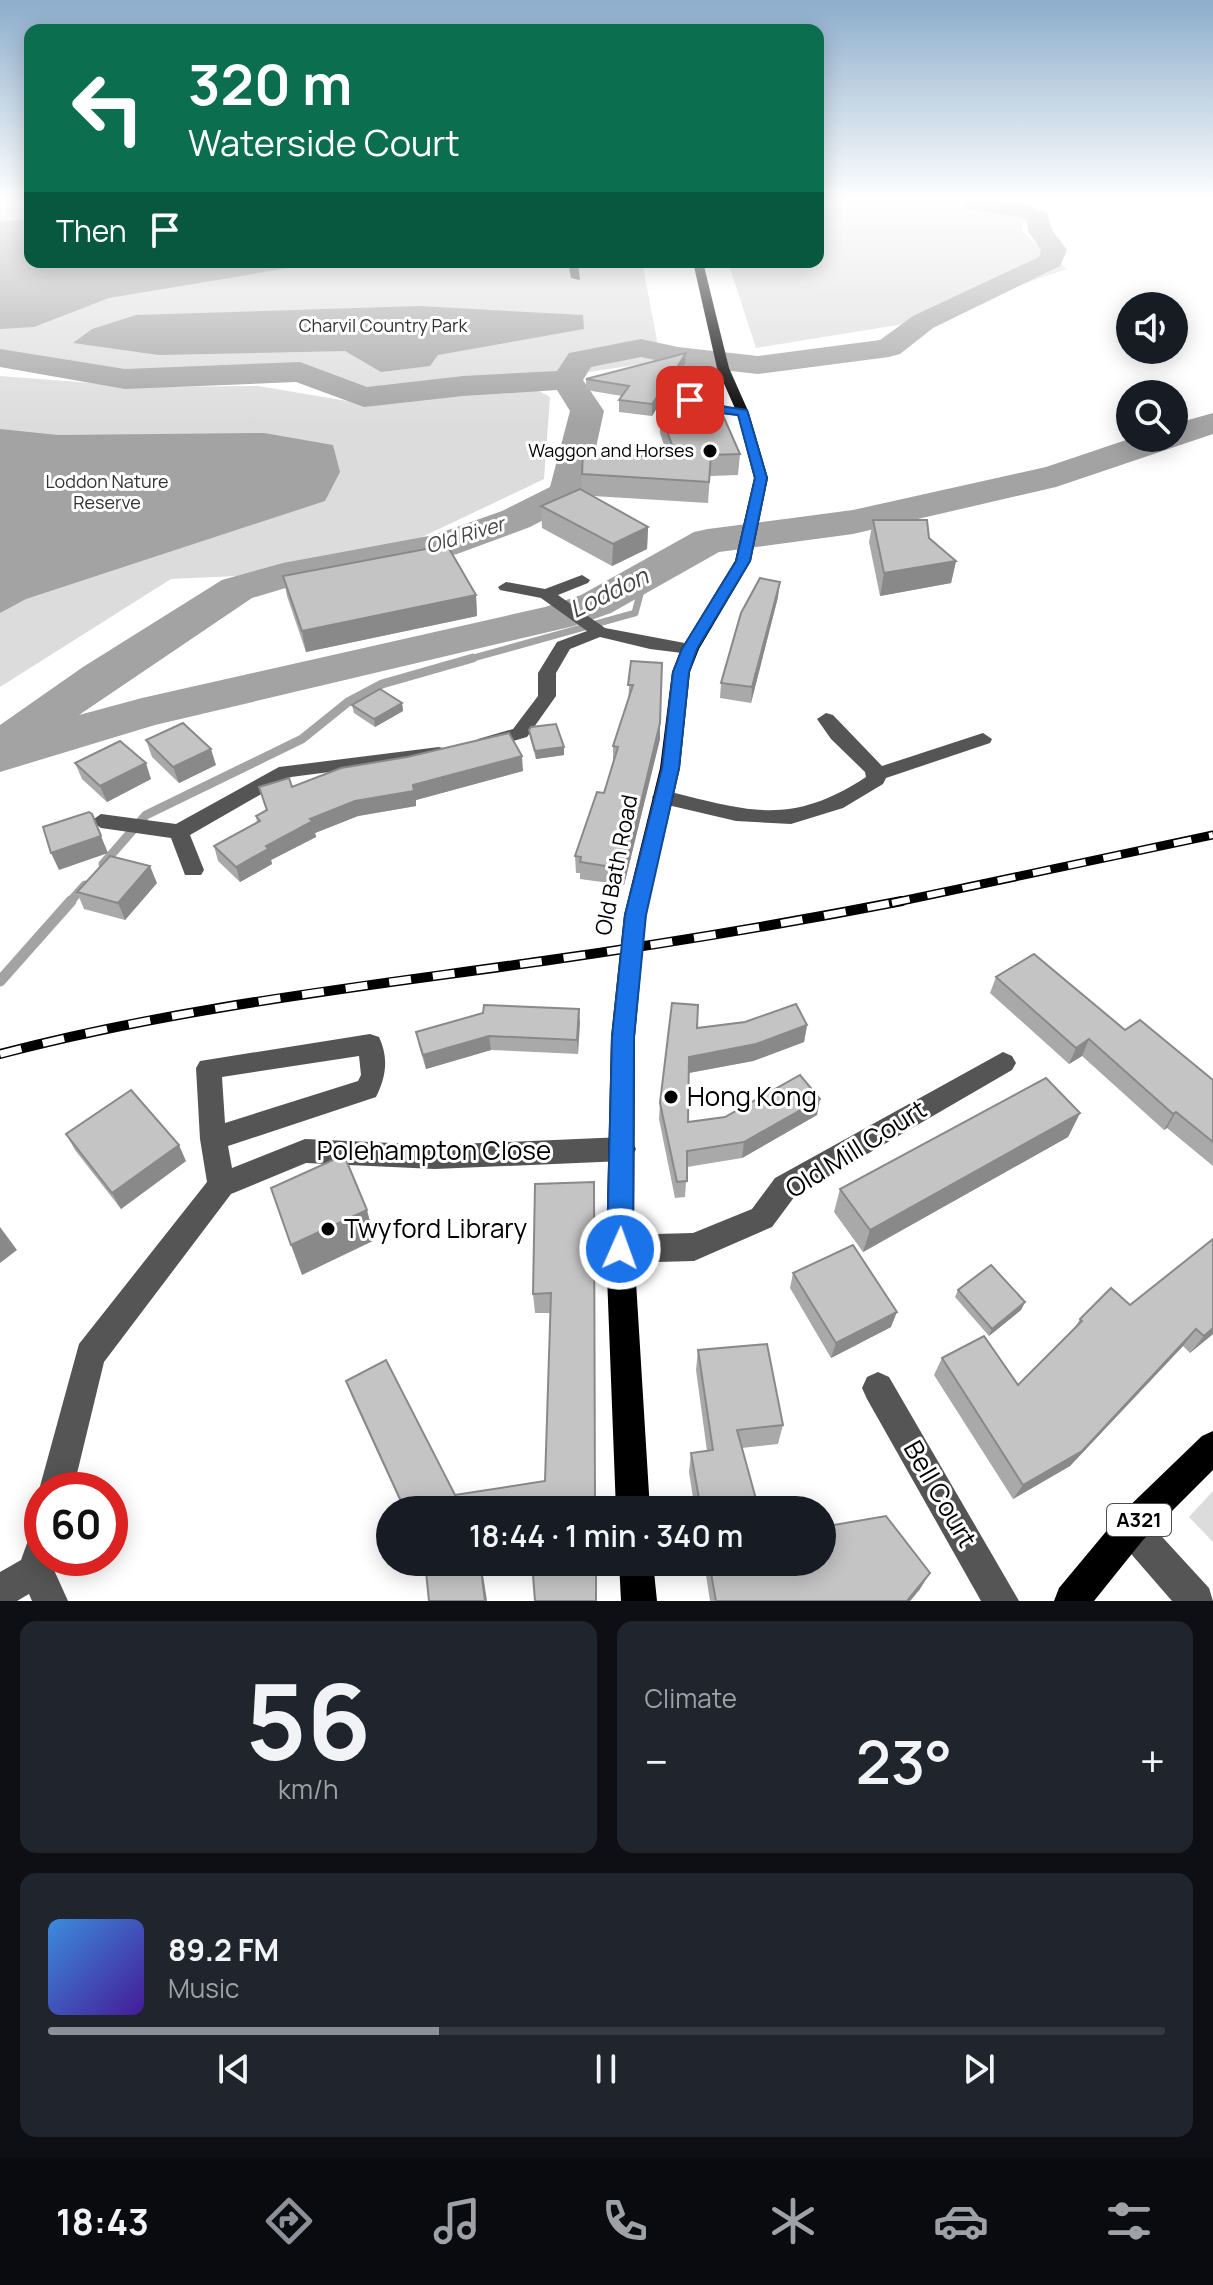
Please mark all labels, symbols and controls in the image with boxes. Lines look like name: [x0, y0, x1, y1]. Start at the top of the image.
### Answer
text: 320 m: [188, 45, 352, 122]
icon: left: [56, 56, 160, 160]
text: Waterside Court: [188, 118, 460, 167]
icon: arrive: [143, 208, 187, 252]
text: Then: [56, 210, 127, 251]
map controls: [1116, 292, 1188, 452]
button: sound: [1116, 292, 1188, 364]
park label: Charvil Country Park: [299, 313, 468, 337]
pin: [656, 366, 724, 434]
icon: arrive: [668, 378, 712, 422]
button: search: [1116, 380, 1188, 452]
place label: Waggon and Horses: [528, 438, 694, 462]
marker: Waggon and Horses: [701, 442, 719, 460]
park label: Loddon Nature Reserve: [45, 469, 169, 514]
water label: Old River: [422, 509, 510, 559]
water label: Loddon: [564, 558, 654, 625]
street label: Old Bath Road: [588, 792, 644, 938]
place label: Hong Kong: [687, 1078, 817, 1114]
marker: Hong Kong: [662, 1088, 680, 1106]
street label: Old Mill Court: [778, 1091, 933, 1206]
street label: Polehampton Close: [317, 1132, 551, 1168]
position arrow: [578, 1207, 662, 1291]
place label: Twyford Library: [344, 1210, 528, 1246]
marker: Twyford Library: [319, 1220, 337, 1238]
street label: Bell Court: [896, 1434, 986, 1553]
speed limit sign: 60: [24, 1472, 128, 1576]
road number: A321: [1107, 1504, 1171, 1536]
text: 18:44 · 1 min · 340 m: [469, 1515, 743, 1556]
text: 56: [245, 1648, 371, 1790]
text: Climate: [645, 1680, 737, 1716]
text: 23°: [856, 1720, 952, 1802]
text: −: [645, 1731, 668, 1791]
text: +: [1140, 1731, 1165, 1791]
text: km/h: [278, 1771, 338, 1807]
text: 89.2 FM: [168, 1929, 279, 1970]
text: Music: [168, 1970, 239, 2006]
icon: previous: [212, 2047, 256, 2091]
icon: pause: [584, 2047, 628, 2091]
icon: next: [957, 2047, 1001, 2091]
icon: directions: [261, 2193, 317, 2249]
icon: music: [429, 2193, 485, 2249]
icon: phone: [597, 2193, 653, 2249]
icon: climate: [765, 2193, 821, 2249]
icon: car: [933, 2193, 989, 2249]
icon: filters: [1101, 2193, 1157, 2249]
text: 18:43: [56, 2197, 149, 2246]

